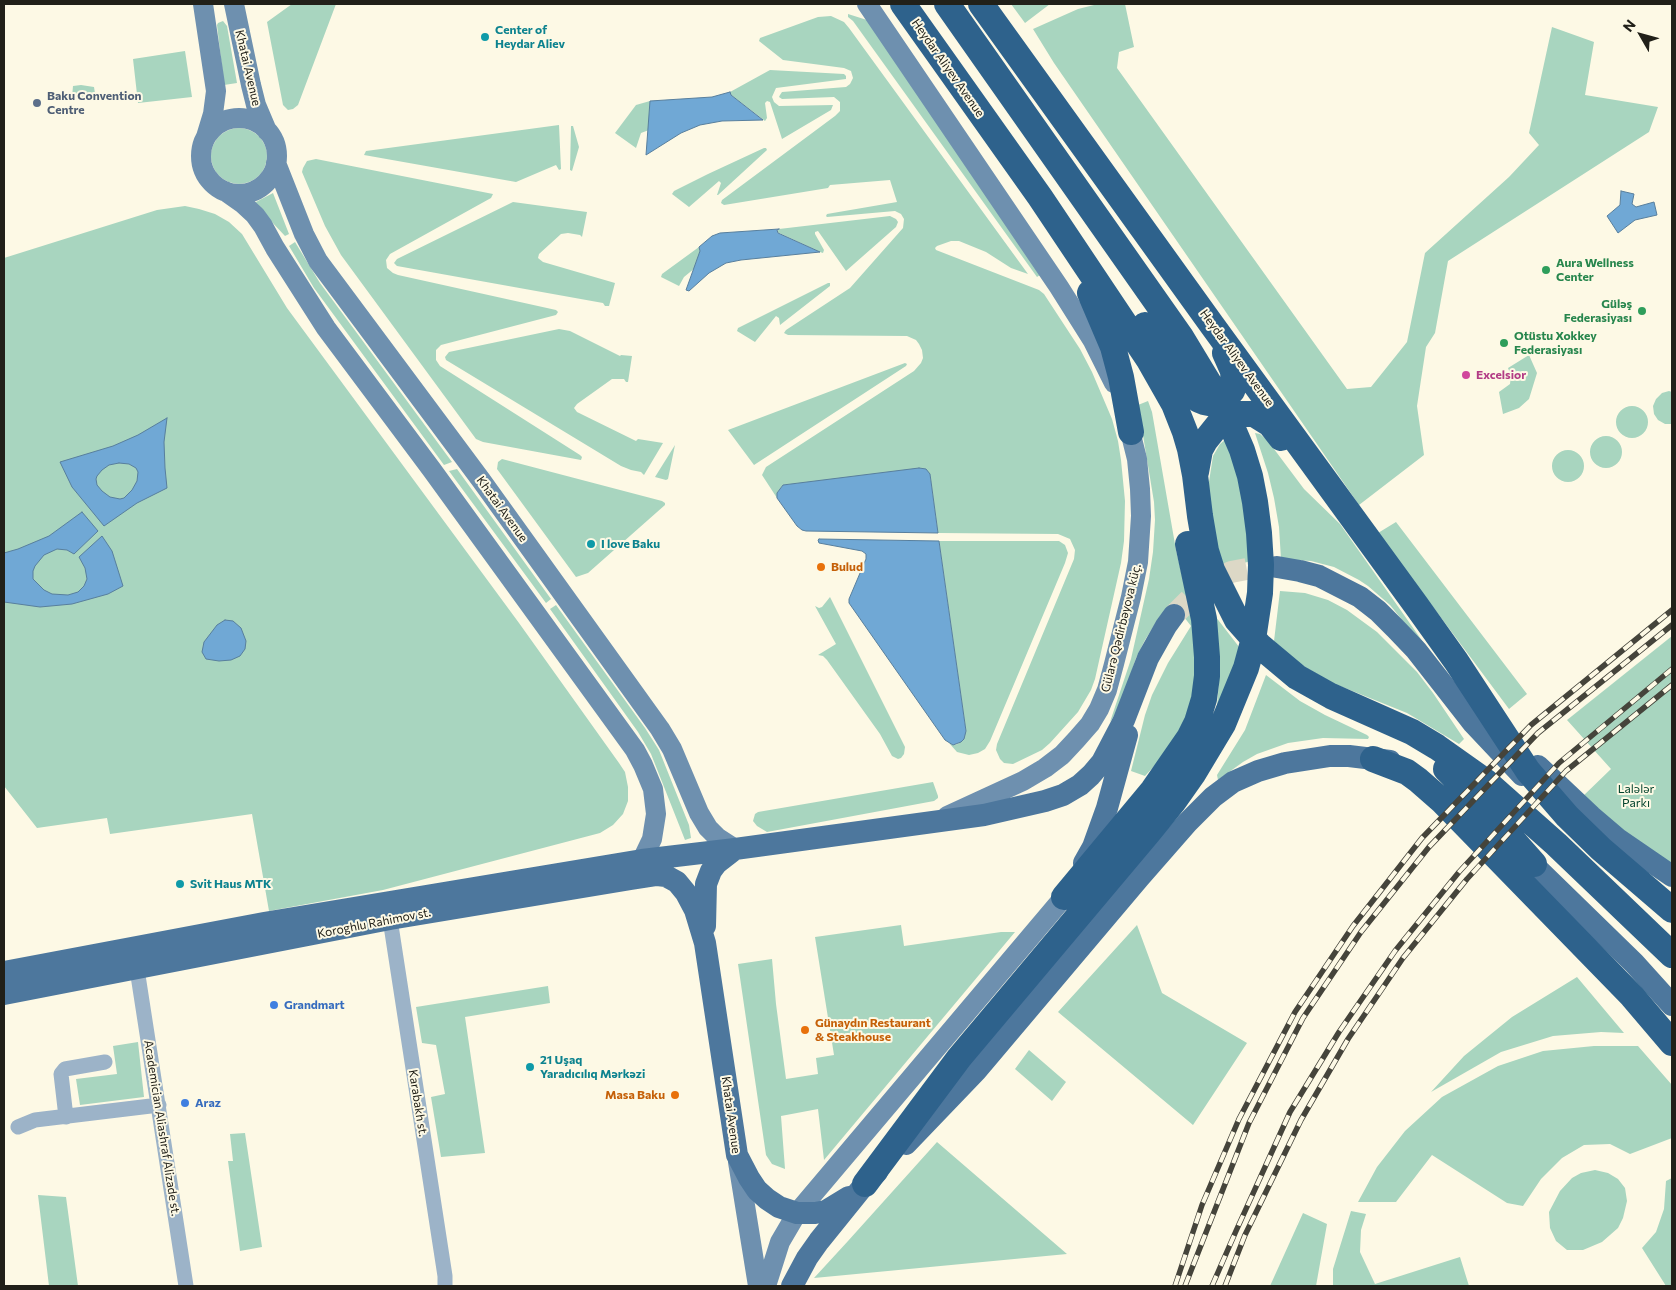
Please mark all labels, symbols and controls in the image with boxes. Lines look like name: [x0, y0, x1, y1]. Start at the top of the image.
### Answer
north arrow: [1616, 10, 1666, 60]
street label: Heydar Aliyev Avenue: [909, 16, 987, 120]
text: N: [1619, 16, 1639, 35]
place label: Center of Heydar Aliev: [495, 23, 565, 51]
street label: Khatai Avenue: [232, 28, 264, 108]
marker: Center of Heydar Aliev: [479, 31, 491, 43]
place label: Baku Convention Centre: [47, 89, 141, 117]
marker: Baku Convention Centre: [31, 97, 43, 109]
place label: Aura Wellness Center: [1556, 256, 1634, 284]
marker: Aura Wellness Center: [1540, 264, 1552, 276]
place label: Güləş Federasiyası: [1564, 297, 1632, 325]
marker: Güləş Federasiyası: [1636, 305, 1648, 317]
street label: Heydar Aliyev Avenue: [1197, 307, 1277, 409]
place label: Otüstu Xokkey Federasiyası: [1514, 329, 1597, 357]
marker: Otüstu Xokkey Federasiyası: [1498, 337, 1510, 349]
place label: Excelsior: [1476, 368, 1526, 382]
marker: Excelsior: [1460, 369, 1472, 381]
street label: Khatai Avenue: [473, 473, 531, 545]
place label: I love Baku: [601, 537, 660, 551]
marker: I love Baku: [585, 538, 597, 550]
place label: Bulud: [831, 560, 863, 574]
marker: Bulud: [815, 561, 827, 573]
street label: Gülarə Qədirbəyova küç.: [1098, 562, 1144, 694]
park label: Lalələr Parkı: [1618, 782, 1654, 810]
place label: Svit Haus MTK: [190, 877, 271, 891]
marker: Svit Haus MTK: [174, 878, 186, 890]
street label: Koroghlu Rahimov st.: [316, 905, 432, 941]
place label: Grandmart: [284, 998, 345, 1012]
marker: Grandmart: [268, 999, 280, 1011]
place label: Günaydın Restaurant & Steakhouse: [815, 1016, 931, 1044]
marker: Günaydın Restaurant & Steakhouse: [799, 1024, 811, 1036]
street label: Academician Aliashraf Alizade st.: [141, 1039, 183, 1217]
place label: 21 Uşaq Yaradıcılıq Mərkəzi: [540, 1053, 645, 1081]
marker: 21 Uşaq Yaradıcılıq Mərkəzi: [524, 1061, 536, 1073]
street label: Karabakh st.: [406, 1069, 430, 1137]
street label: Khatai Avenue: [718, 1075, 744, 1155]
place label: Masa Baku: [605, 1088, 665, 1102]
marker: Masa Baku: [669, 1089, 681, 1101]
place label: Araz: [195, 1096, 221, 1110]
marker: Araz: [179, 1097, 191, 1109]

